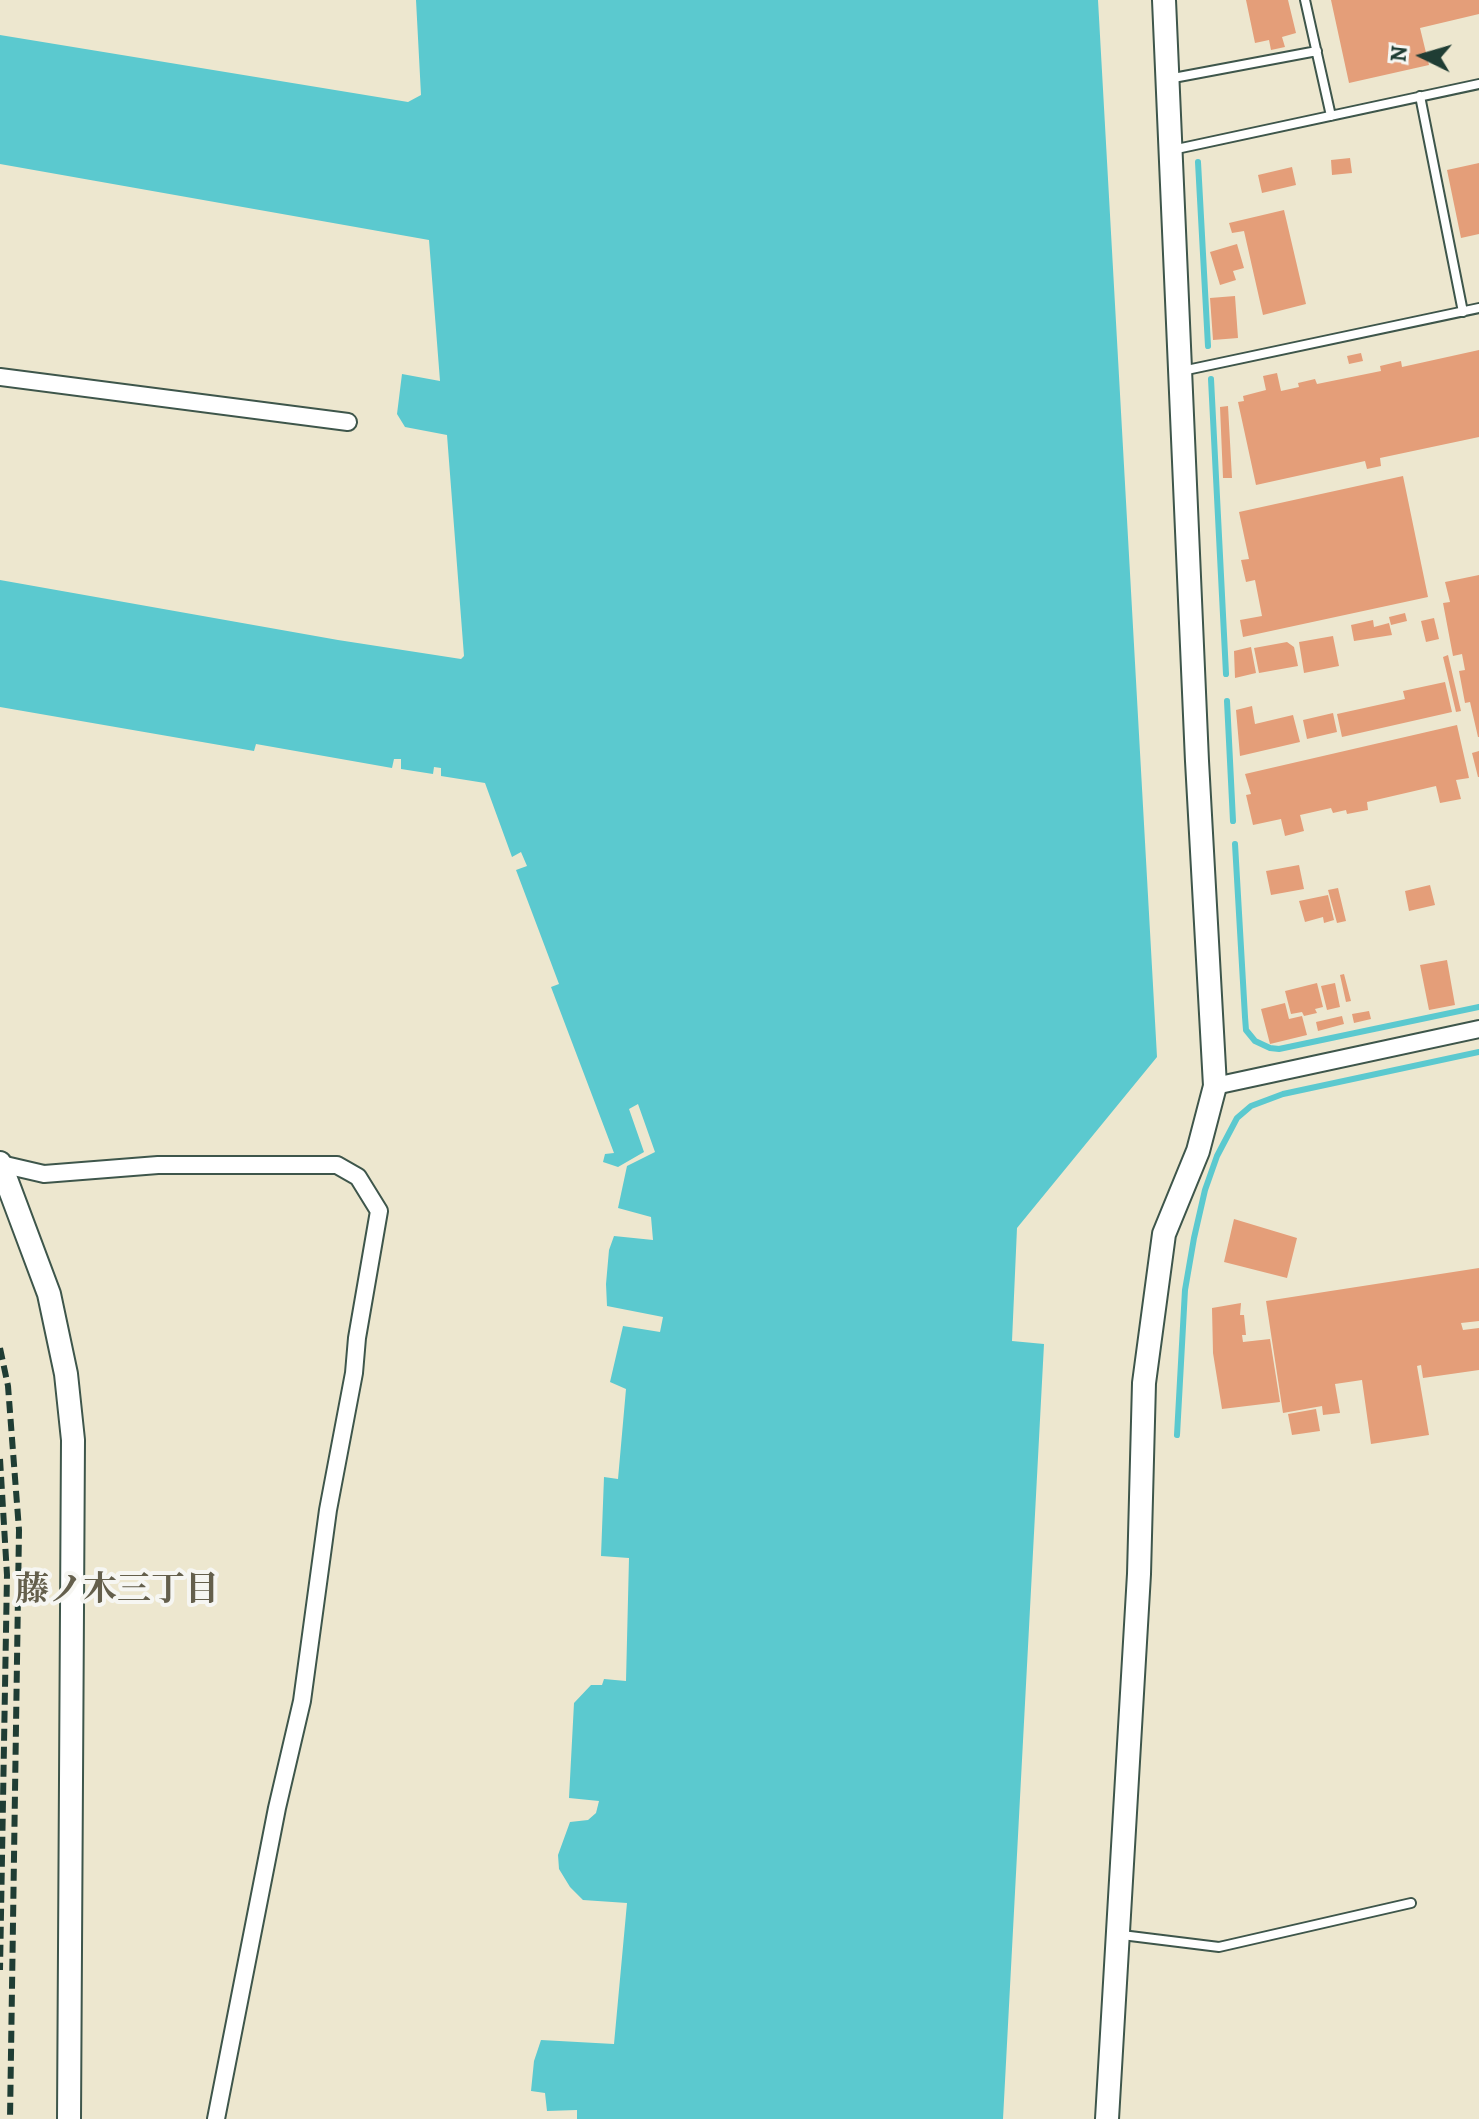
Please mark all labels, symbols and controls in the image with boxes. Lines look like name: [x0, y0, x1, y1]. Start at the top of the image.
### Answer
north arrow: [1383, 16, 1463, 96]
text: N: [1383, 45, 1415, 63]
district label: 藤ノ木三丁目: [15, 1572, 219, 1612]

